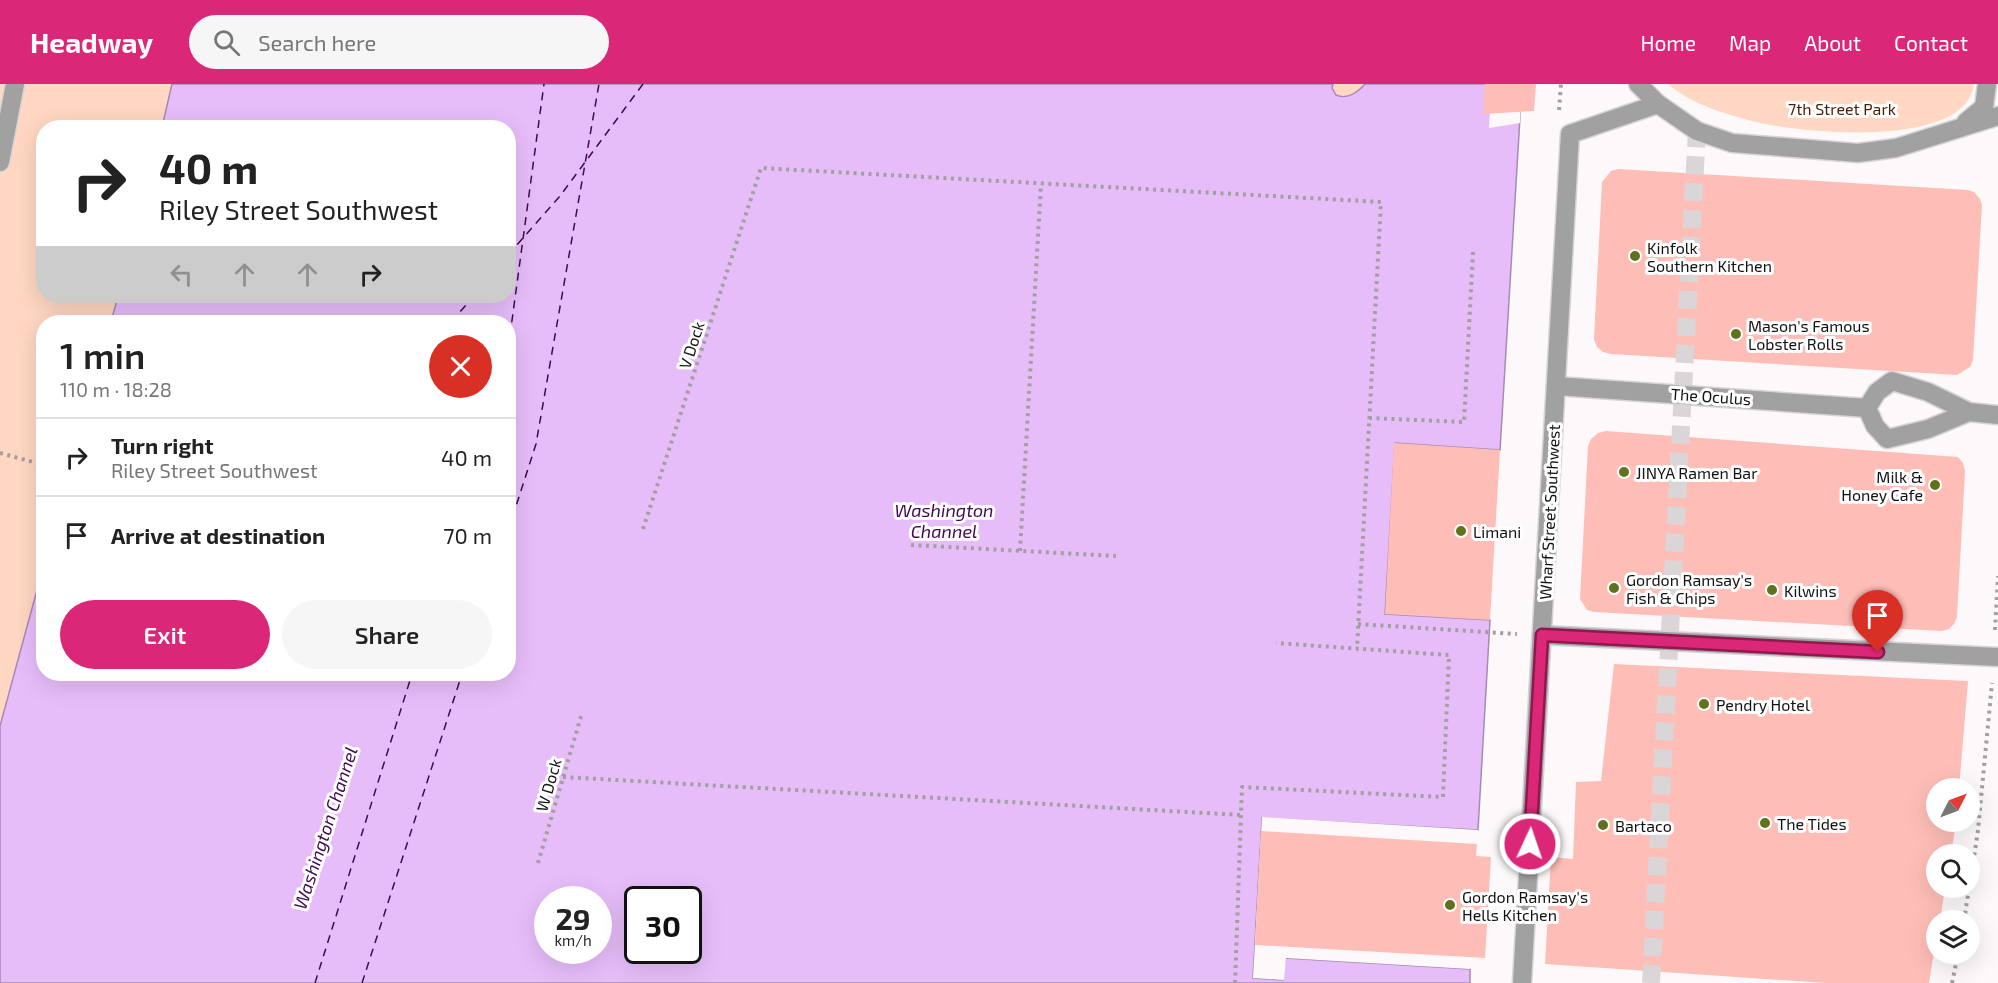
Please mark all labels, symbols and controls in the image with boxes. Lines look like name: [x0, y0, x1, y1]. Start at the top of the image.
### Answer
search box: [189, 15, 609, 69]
text: Headway: [30, 25, 153, 59]
icon: search: [210, 26, 243, 59]
text: Search here: [258, 29, 376, 55]
text: Home: [1640, 30, 1696, 55]
text: Map: [1729, 30, 1771, 55]
text: About: [1804, 30, 1861, 55]
text: Contact: [1894, 30, 1968, 55]
park label: 7th Street Park: [1788, 99, 1896, 118]
text: 40 m: [159, 142, 258, 192]
icon: right: [60, 144, 138, 222]
text: Riley Street Southwest: [159, 193, 438, 225]
place label: Kinfolk Southern Kitchen: [1647, 238, 1772, 275]
marker: Kinfolk Southern Kitchen: [1628, 249, 1642, 263]
icon: left: [165, 258, 198, 291]
icon: ahead: [228, 258, 261, 291]
icon: ahead: [291, 258, 324, 291]
icon: right: [354, 258, 387, 291]
place label: Mason's Famous Lobster Rolls: [1748, 316, 1870, 353]
street label: V Dock: [674, 319, 708, 371]
marker: Mason's Famous Lobster Rolls: [1729, 327, 1743, 341]
text: 1 min: [60, 333, 145, 376]
button: close: [429, 335, 492, 398]
text: 110 m · 18:28: [60, 377, 172, 401]
street label: The Oculus: [1670, 384, 1752, 408]
street label: Wharf Street Southwest: [1535, 424, 1563, 600]
text: Turn right: [111, 432, 213, 458]
icon: right: [60, 441, 93, 474]
text: 40 m: [441, 444, 492, 470]
text: Riley Street Southwest: [111, 458, 318, 482]
place label: JINYA Ramen Bar: [1636, 463, 1758, 482]
marker: JINYA Ramen Bar: [1617, 465, 1631, 479]
place label: Milk & Honey Cafe: [1841, 467, 1923, 504]
marker: Milk & Honey Cafe: [1928, 478, 1942, 492]
water label: Washington Channel: [894, 499, 994, 542]
icon: arrive: [60, 519, 93, 552]
text: Arrive at destination: [111, 522, 325, 548]
text: 70 m: [443, 522, 492, 548]
place label: Limani: [1473, 522, 1521, 541]
marker: Limani: [1454, 524, 1468, 538]
place label: Gordon Ramsay's Fish & Chips: [1626, 570, 1752, 607]
marker: Gordon Ramsay's Fish & Chips: [1607, 581, 1621, 595]
place label: Kilwins: [1784, 581, 1837, 600]
marker: Kilwins: [1765, 583, 1779, 597]
pin: [1852, 590, 1903, 652]
icon: arrive: [1861, 599, 1894, 632]
button: Exit: [60, 600, 270, 669]
button: Share: [282, 600, 492, 669]
place label: Pendry Hotel: [1716, 695, 1810, 714]
marker: Pendry Hotel: [1697, 697, 1711, 711]
water label: Washington Channel: [288, 744, 362, 912]
street label: W Dock: [531, 756, 565, 814]
north arrow: [1926, 778, 1980, 832]
map controls: [1926, 778, 1980, 964]
position arrow: [1498, 812, 1562, 876]
place label: The Tides: [1777, 814, 1847, 833]
place label: Bartaco: [1615, 816, 1672, 835]
marker: The Tides: [1758, 816, 1772, 830]
marker: Bartaco: [1596, 818, 1610, 832]
button: search: [1926, 844, 1980, 898]
speed limit sign: 30: [624, 886, 702, 964]
place label: Gordon Ramsay's Hells Kitchen: [1462, 887, 1588, 924]
marker: Gordon Ramsay's Hells Kitchen: [1443, 898, 1457, 912]
text: 29: [555, 900, 591, 936]
button: layers: [1926, 910, 1980, 964]
text: km/h: [554, 931, 592, 949]

